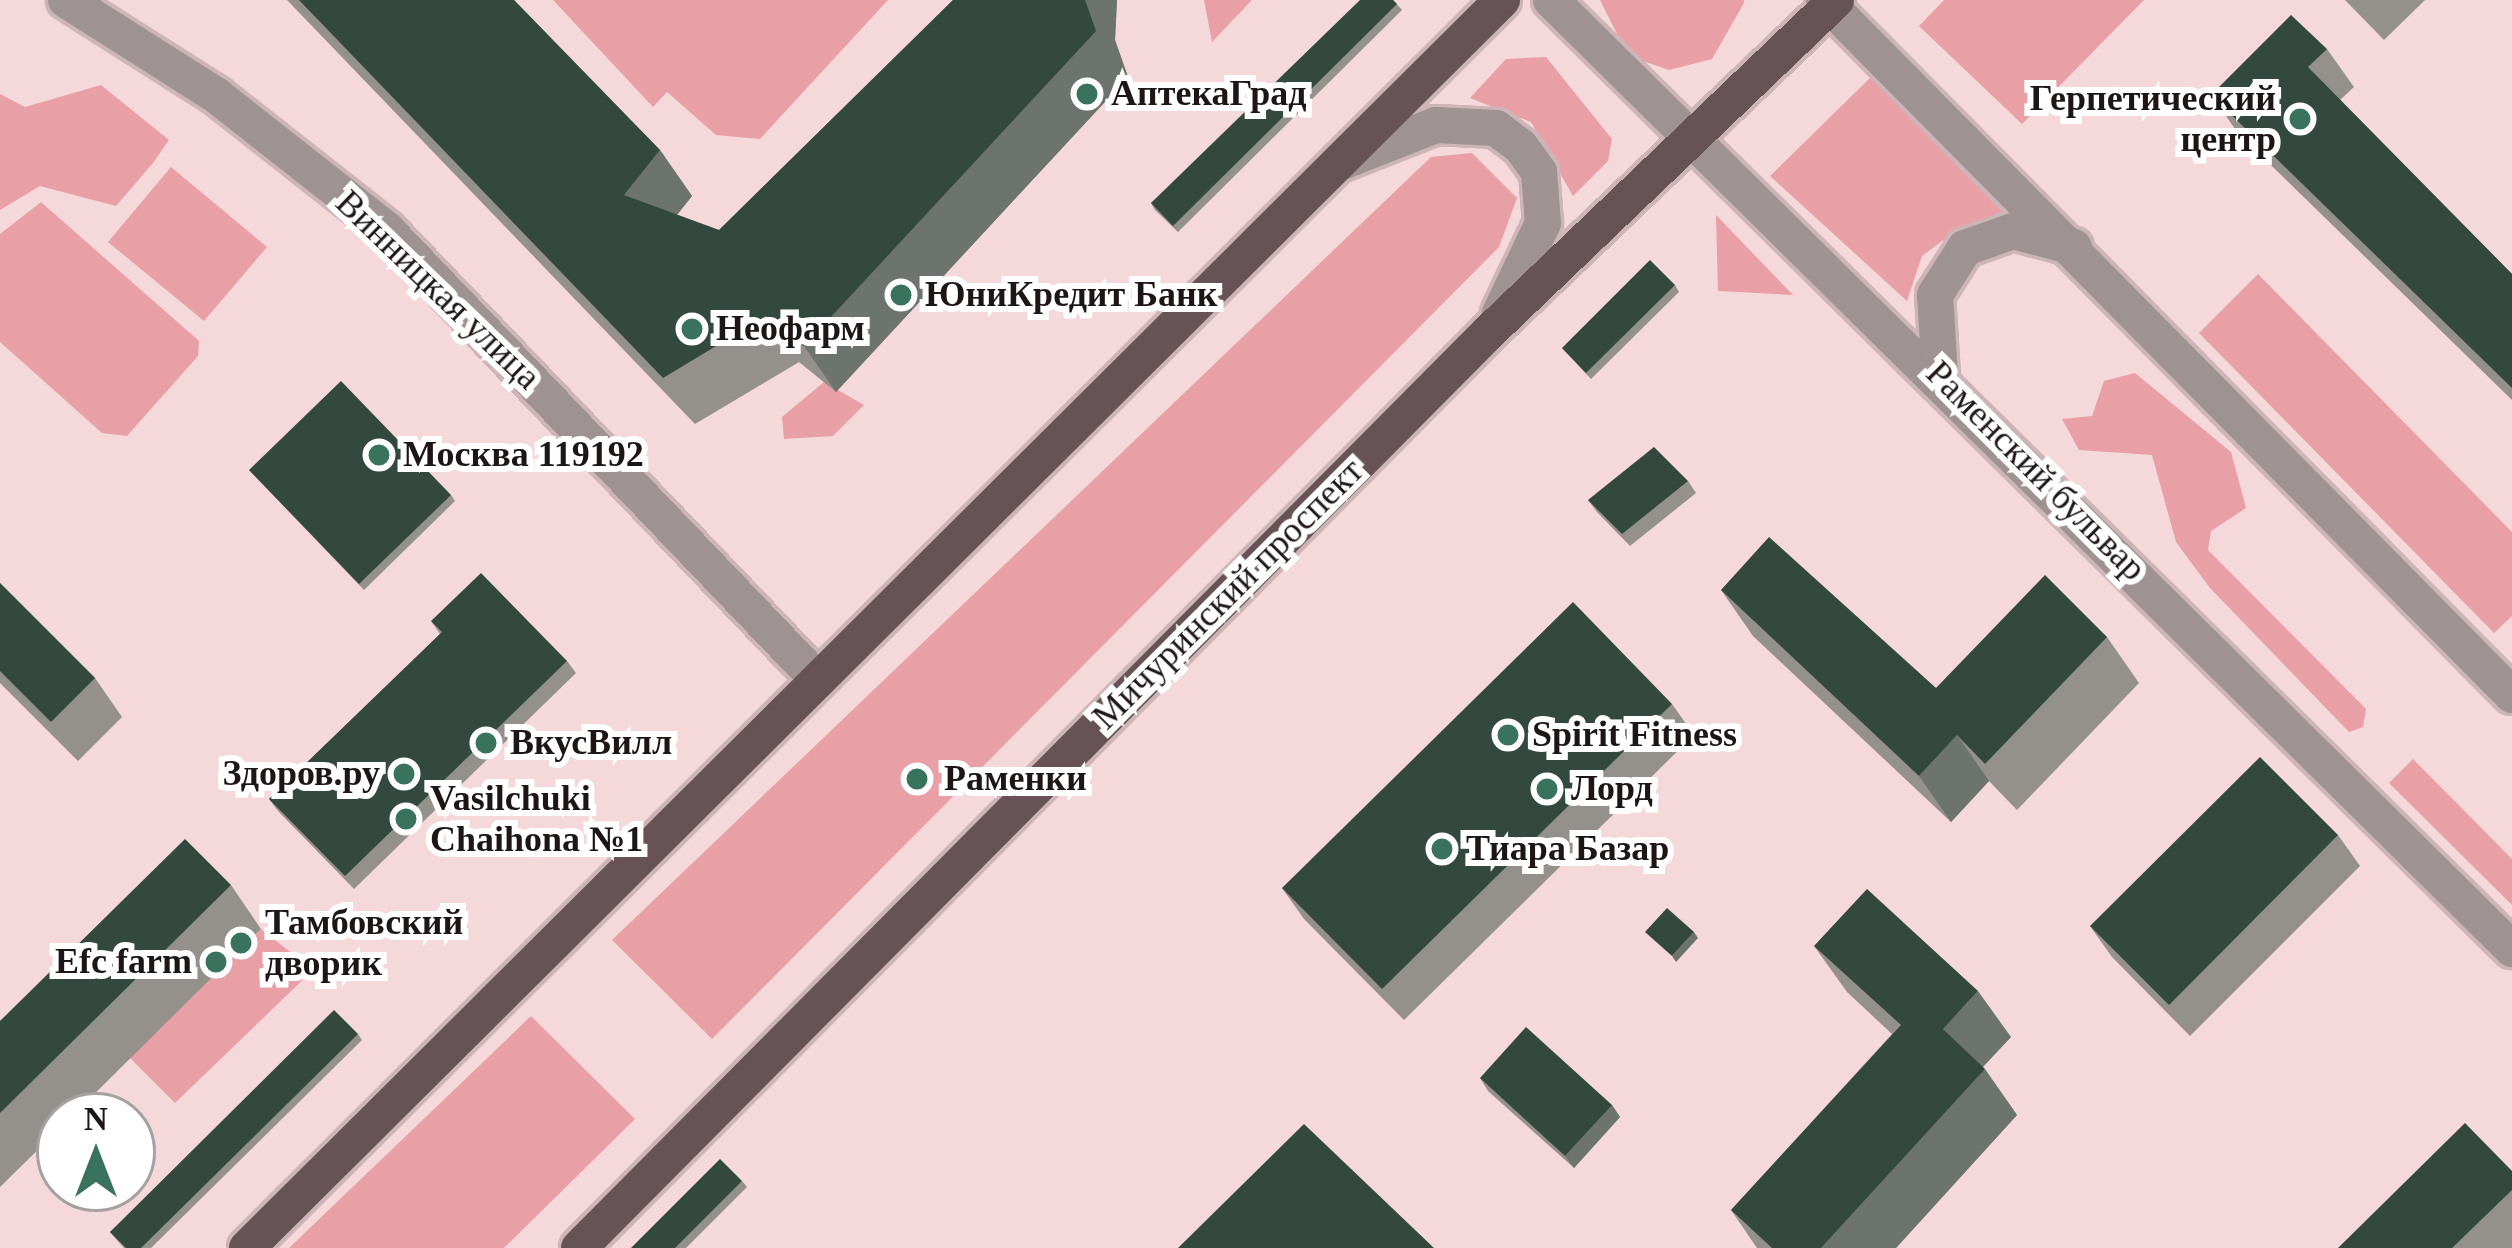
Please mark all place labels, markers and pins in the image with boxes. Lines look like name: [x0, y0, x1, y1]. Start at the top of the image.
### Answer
place label: АптекаГрад: [1111, 72, 1306, 116]
place label: Герпетический центр: [2030, 76, 2276, 161]
marker: АптекаГрад: [1074, 81, 1100, 107]
marker: Герпетический центр: [2287, 106, 2313, 132]
place label: ЮниКредит Банк: [925, 273, 1218, 317]
marker: ЮниКредит Банк: [888, 282, 914, 308]
place label: Неофарм: [716, 307, 865, 351]
marker: Неофарм: [679, 316, 705, 342]
place label: Москва 119192: [403, 433, 644, 477]
marker: Москва 119192: [366, 442, 392, 468]
place label: Spirit Fitness: [1532, 713, 1737, 757]
place label: ВкусВилл: [510, 721, 672, 765]
marker: Spirit Fitness: [1495, 722, 1521, 748]
marker: ВкусВилл: [473, 730, 499, 756]
place label: Здоров.ру: [223, 752, 380, 796]
place label: Раменки: [944, 757, 1087, 801]
marker: Здоров.ру: [391, 761, 417, 787]
marker: Раменки: [901, 763, 933, 795]
place label: Лорд: [1571, 767, 1653, 811]
place label: Vasilchuki Chaihona №1: [430, 776, 643, 861]
marker: Лорд: [1534, 776, 1560, 802]
marker: Vasilchuki Chaihona №1: [393, 806, 419, 832]
place label: Тиара Базар: [1466, 827, 1669, 871]
marker: Тиара Базар: [1429, 836, 1455, 862]
place label: Тамбовский дворик: [265, 900, 463, 985]
marker: Тамбовский дворик: [228, 930, 254, 956]
place label: Efc farm: [55, 940, 192, 984]
marker: Efc farm: [203, 949, 229, 975]

